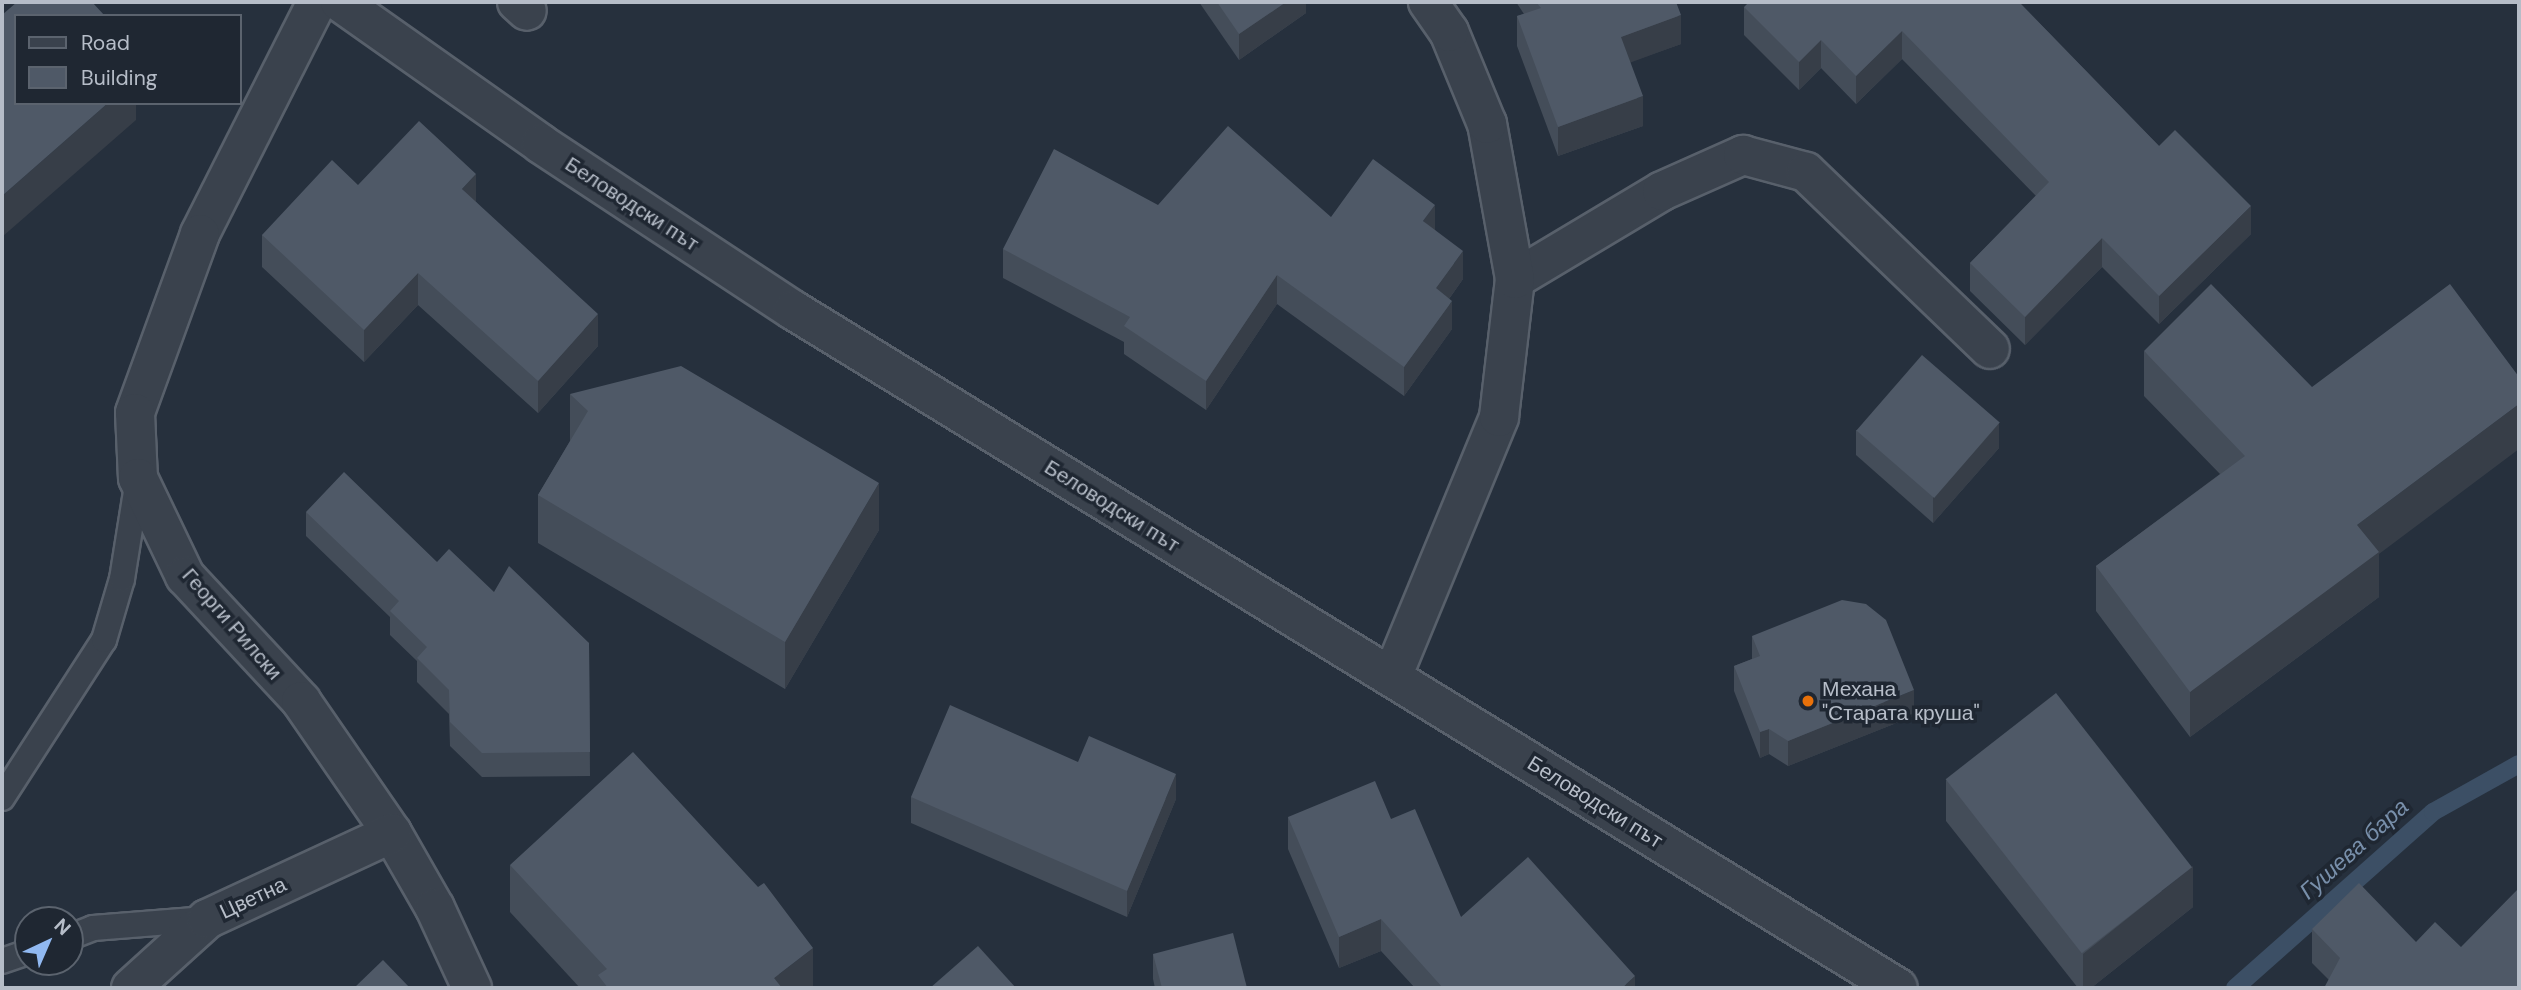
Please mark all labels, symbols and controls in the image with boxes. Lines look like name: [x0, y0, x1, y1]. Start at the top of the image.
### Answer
legend: [14, 14, 242, 105]
text: Road: [81, 29, 130, 57]
text: Building: [81, 64, 157, 92]
street label: Беловодски път: [560, 151, 704, 257]
street label: Беловодски път: [1040, 454, 1184, 558]
street label: Георги Рилски: [177, 563, 287, 685]
place label: Механа "Старата круша": [1822, 676, 1980, 726]
marker: Механа "Старата круша": [1800, 693, 1816, 709]
street label: Беловодски път: [1523, 750, 1667, 854]
water label: Гушева бара: [2294, 793, 2414, 905]
street label: Цветна: [216, 872, 290, 924]
north arrow: [14, 906, 84, 976]
text: N: [49, 913, 76, 941]

